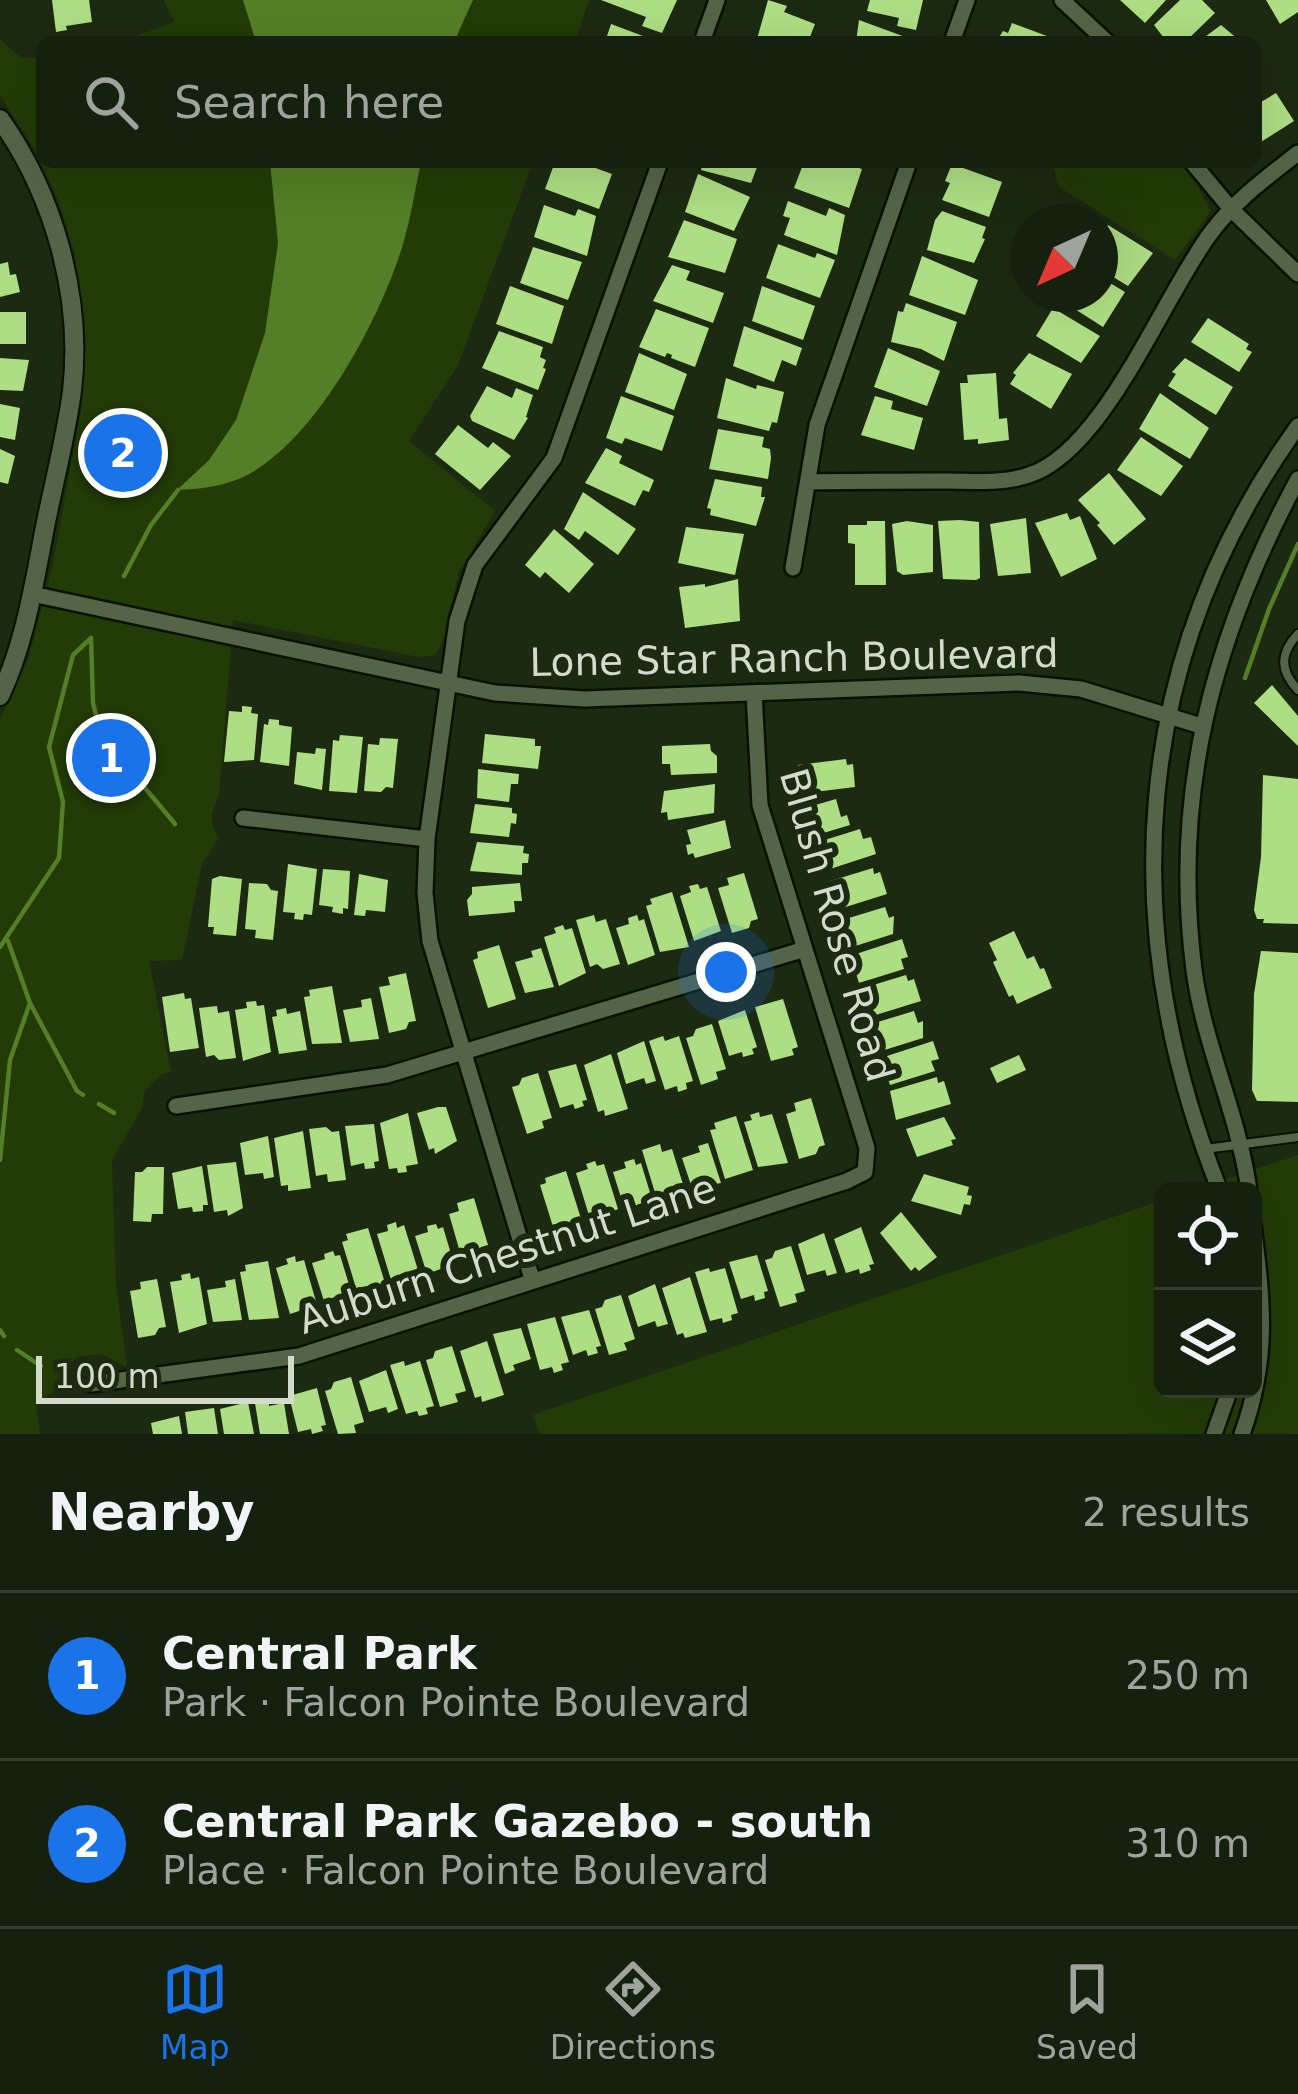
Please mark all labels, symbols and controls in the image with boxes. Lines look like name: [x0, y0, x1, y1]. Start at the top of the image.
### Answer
search box: [36, 36, 1262, 168]
icon: search: [78, 69, 144, 135]
text: Search here: [174, 76, 444, 129]
north arrow: [1010, 204, 1118, 312]
pin: 2: [84, 408, 162, 498]
street label: Lone Star Ranch Boulevard: [529, 631, 1059, 685]
pin: 1: [72, 713, 150, 803]
street label: Blush Rose Road: [771, 763, 903, 1087]
your location: [696, 942, 756, 1002]
street label: Auburn Chestnut Lane: [293, 1165, 721, 1343]
map controls: [1154, 1182, 1262, 1398]
button: locate: [1154, 1182, 1262, 1290]
button: layers: [1154, 1290, 1262, 1398]
scale bar: [36, 1350, 294, 1403]
text: 100 m: [54, 1357, 160, 1396]
text: Nearby: [48, 1483, 255, 1542]
text: 2 results: [1082, 1490, 1250, 1535]
text: Central Park: [162, 1627, 477, 1680]
text: 1: [73, 1653, 101, 1698]
text: 250 m: [1125, 1653, 1250, 1698]
text: Park · Falcon Pointe Boulevard: [162, 1680, 750, 1725]
text: Central Park Gazebo - south: [162, 1795, 873, 1848]
text: 2: [73, 1821, 101, 1866]
text: 310 m: [1125, 1821, 1250, 1866]
text: Place · Falcon Pointe Boulevard: [162, 1848, 769, 1893]
tab: Map: [160, 1956, 230, 2067]
tab: Directions: [550, 1956, 716, 2067]
tab: Saved: [1036, 1956, 1138, 2067]

